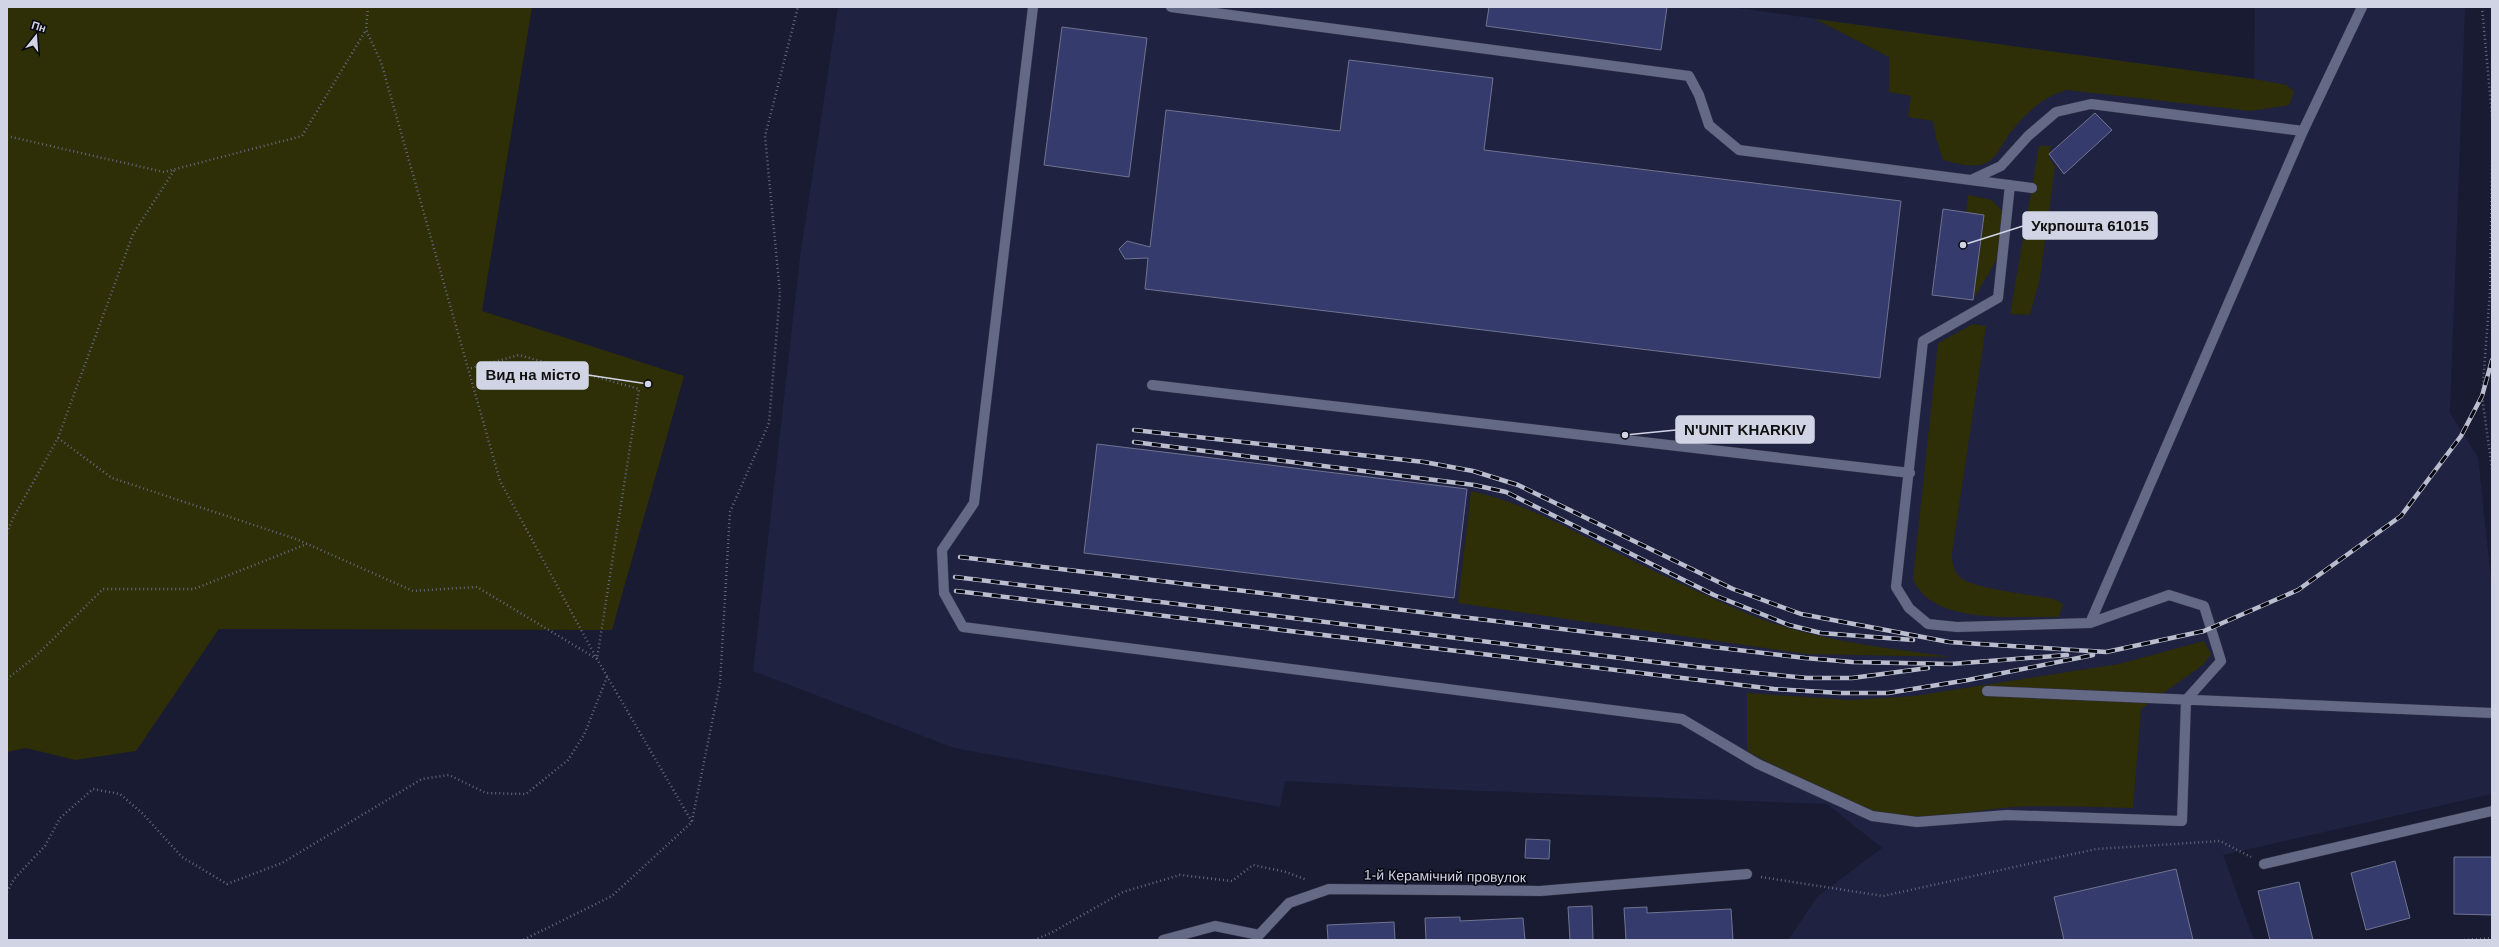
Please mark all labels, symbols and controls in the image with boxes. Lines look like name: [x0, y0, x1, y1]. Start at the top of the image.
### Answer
north arrow: [16, 16, 56, 56]
text: Пн: [30, 19, 48, 34]
callout: Укрпошта 61015: [2023, 212, 2157, 239]
text: Укрпошта 61015: [2031, 217, 2149, 234]
callout: Вид на місто: [477, 362, 588, 389]
text: Вид на місто: [485, 366, 581, 383]
callout: N'UNIT KHARKIV: [1676, 416, 1814, 443]
text: N'UNIT KHARKIV: [1684, 421, 1806, 438]
street label: 1-й Керамічний провулок: [1364, 867, 1527, 885]

